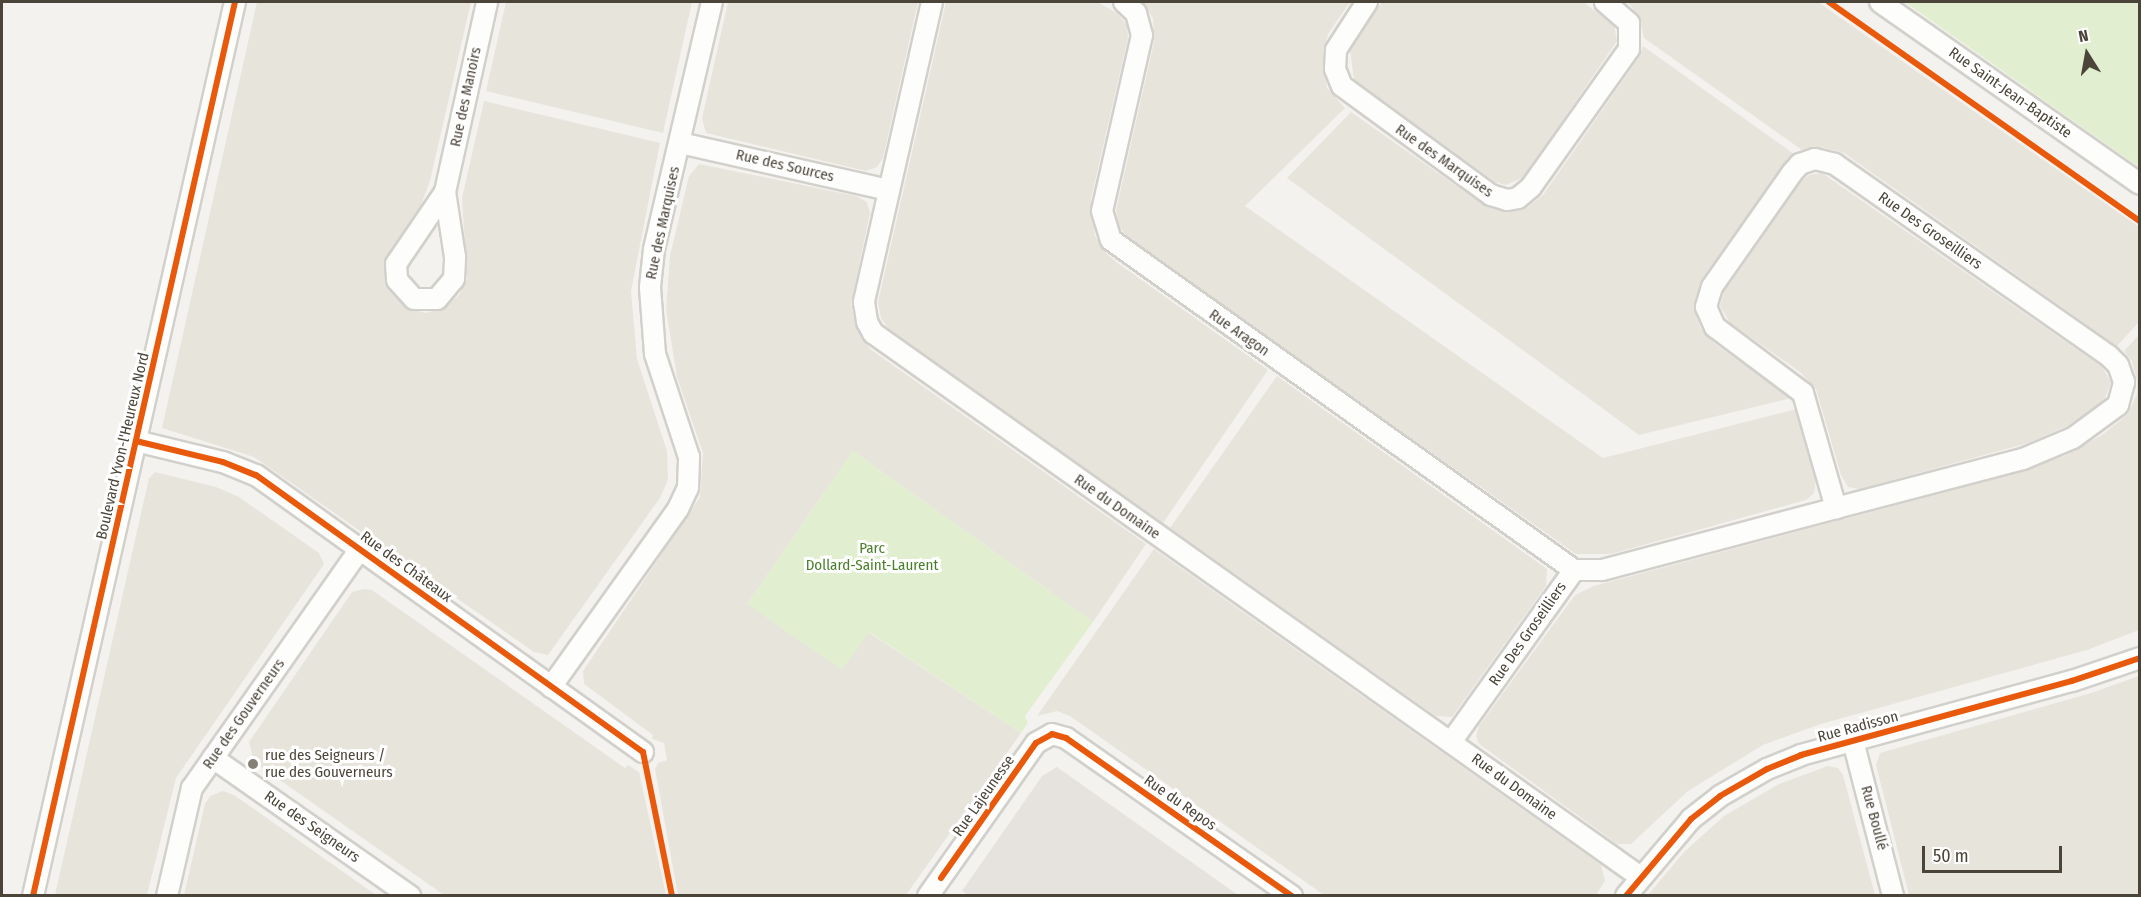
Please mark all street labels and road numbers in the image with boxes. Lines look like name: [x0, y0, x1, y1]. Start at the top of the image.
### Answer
street label: Rue Saint-Jean-Baptiste: [1945, 44, 2075, 142]
street label: Rue des Manoirs: [447, 46, 485, 148]
street label: Rue des Marquises: [1392, 121, 1496, 201]
street label: Rue des Sources: [734, 146, 836, 186]
street label: Rue des Marquises: [642, 165, 684, 281]
street label: Rue Des Groseilliers: [1875, 189, 1985, 273]
street label: Rue Aragon: [1205, 306, 1273, 360]
street label: Boulevard Yvon-l'Heureux Nord: [93, 351, 153, 541]
street label: Rue du Domaine: [1070, 471, 1164, 543]
street label: Rue des Châteaux: [357, 528, 455, 606]
street label: Rue Des Groseilliers: [1486, 579, 1570, 689]
street label: Rue des Gouverneurs: [199, 655, 289, 773]
street label: Rue Radisson: [1816, 708, 1900, 746]
street label: Rue du Domaine: [1468, 750, 1560, 824]
street label: Rue Lajeunesse: [949, 752, 1019, 840]
street label: Rue du Repos: [1140, 772, 1220, 834]
street label: Rue Boullé: [1857, 784, 1891, 852]
street label: Rue des Seigneurs: [261, 787, 363, 867]

